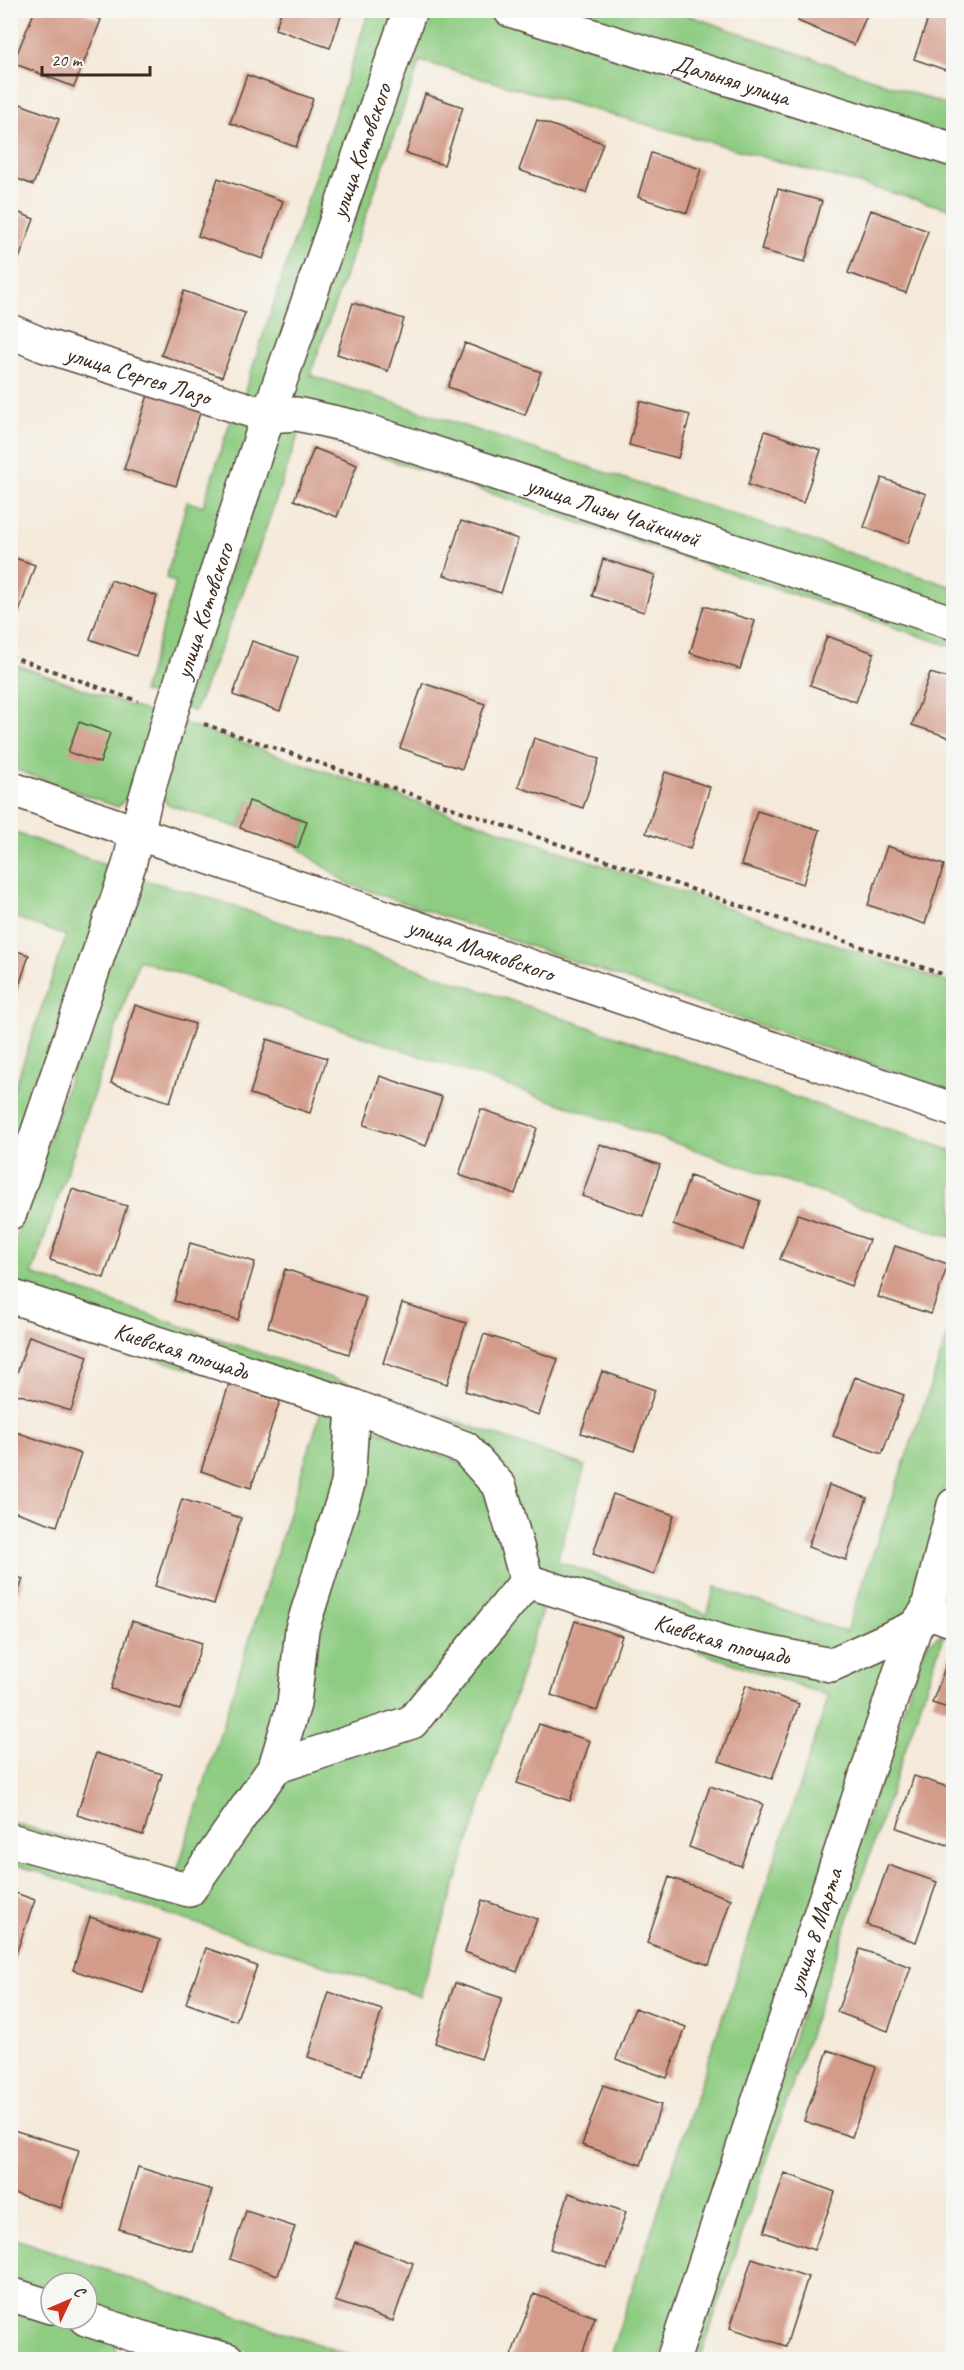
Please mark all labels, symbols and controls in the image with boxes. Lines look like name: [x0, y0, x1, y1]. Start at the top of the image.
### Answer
scale bar: [42, 39, 150, 77]
street label: Дальняя улица: [669, 47, 796, 113]
text: 20 m: [51, 49, 84, 71]
street label: улица Котовского: [323, 78, 399, 224]
street label: улица Сергея Лазо: [61, 338, 217, 413]
street label: улица Лизы Чайкиной: [521, 469, 705, 554]
street label: улица Котовского: [167, 538, 241, 684]
street label: улица Маяковского: [402, 910, 560, 989]
street label: Киевская площадь: [111, 1315, 254, 1387]
street label: Киевская площадь: [651, 1607, 794, 1672]
street label: улица 8 Марта: [779, 1863, 850, 1999]
north arrow: [39, 2271, 99, 2331]
text: С: [69, 2282, 90, 2303]

